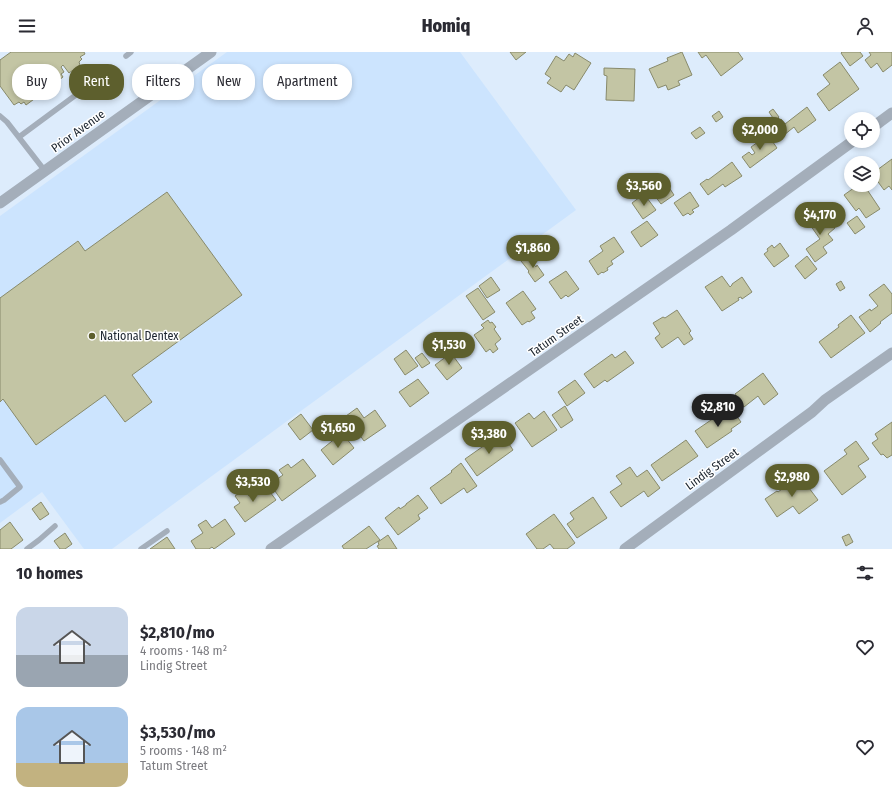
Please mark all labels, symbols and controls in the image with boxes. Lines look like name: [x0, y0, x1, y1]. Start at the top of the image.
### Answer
icon: menu: [16, 15, 38, 37]
text: Homiq: [422, 15, 470, 37]
icon: person: [854, 15, 876, 37]
chip: Buy: [12, 64, 61, 100]
chip: Rent: [69, 64, 124, 100]
chip: Filters: [132, 64, 194, 100]
chip: New: [202, 64, 255, 100]
chip: Apartment: [263, 64, 352, 100]
street label: Prior Avenue: [49, 107, 108, 155]
map controls: [844, 112, 880, 192]
button: locate: [844, 112, 880, 148]
pin: $2,000: [727, 117, 793, 151]
text: $2,000: [742, 122, 778, 137]
button: layers: [844, 156, 880, 192]
pin: $3,560: [611, 173, 677, 207]
text: $3,560: [626, 178, 662, 193]
pin: $4,170: [787, 202, 853, 236]
text: $4,170: [804, 207, 836, 222]
pin: $1,860: [500, 235, 566, 269]
text: $1,860: [515, 240, 551, 255]
street label: Tatum Street: [526, 312, 586, 360]
place label: National Dentex: [100, 329, 179, 343]
marker: National Dentex: [87, 331, 97, 341]
pin: $1,530: [416, 332, 482, 366]
text: $1,530: [432, 337, 466, 352]
pin: $2,810: [685, 394, 751, 428]
text: $2,810: [701, 399, 735, 414]
pin: $1,650: [305, 415, 371, 449]
text: $1,650: [321, 420, 355, 435]
pin: $3,380: [456, 421, 522, 455]
text: $3,380: [471, 426, 507, 441]
street label: Lindig Street: [683, 445, 741, 493]
pin: $2,980: [759, 464, 825, 498]
pin: $3,530: [220, 469, 286, 503]
text: $2,980: [774, 469, 810, 484]
text: $3,530: [235, 474, 271, 489]
icon: filters: [854, 562, 876, 584]
text: 10 homes: [16, 563, 83, 584]
text: $2,810/mo: [140, 622, 215, 643]
icon: home: [48, 623, 96, 671]
icon: heart: [854, 636, 876, 658]
text: 4 rooms · 148 m²: [140, 643, 227, 658]
text: Lindig Street: [140, 658, 207, 673]
text: $3,530/mo: [140, 722, 216, 743]
icon: home: [48, 723, 96, 771]
icon: heart: [854, 736, 876, 758]
text: 5 rooms · 148 m²: [140, 743, 227, 758]
text: Tatum Street: [140, 758, 208, 773]

